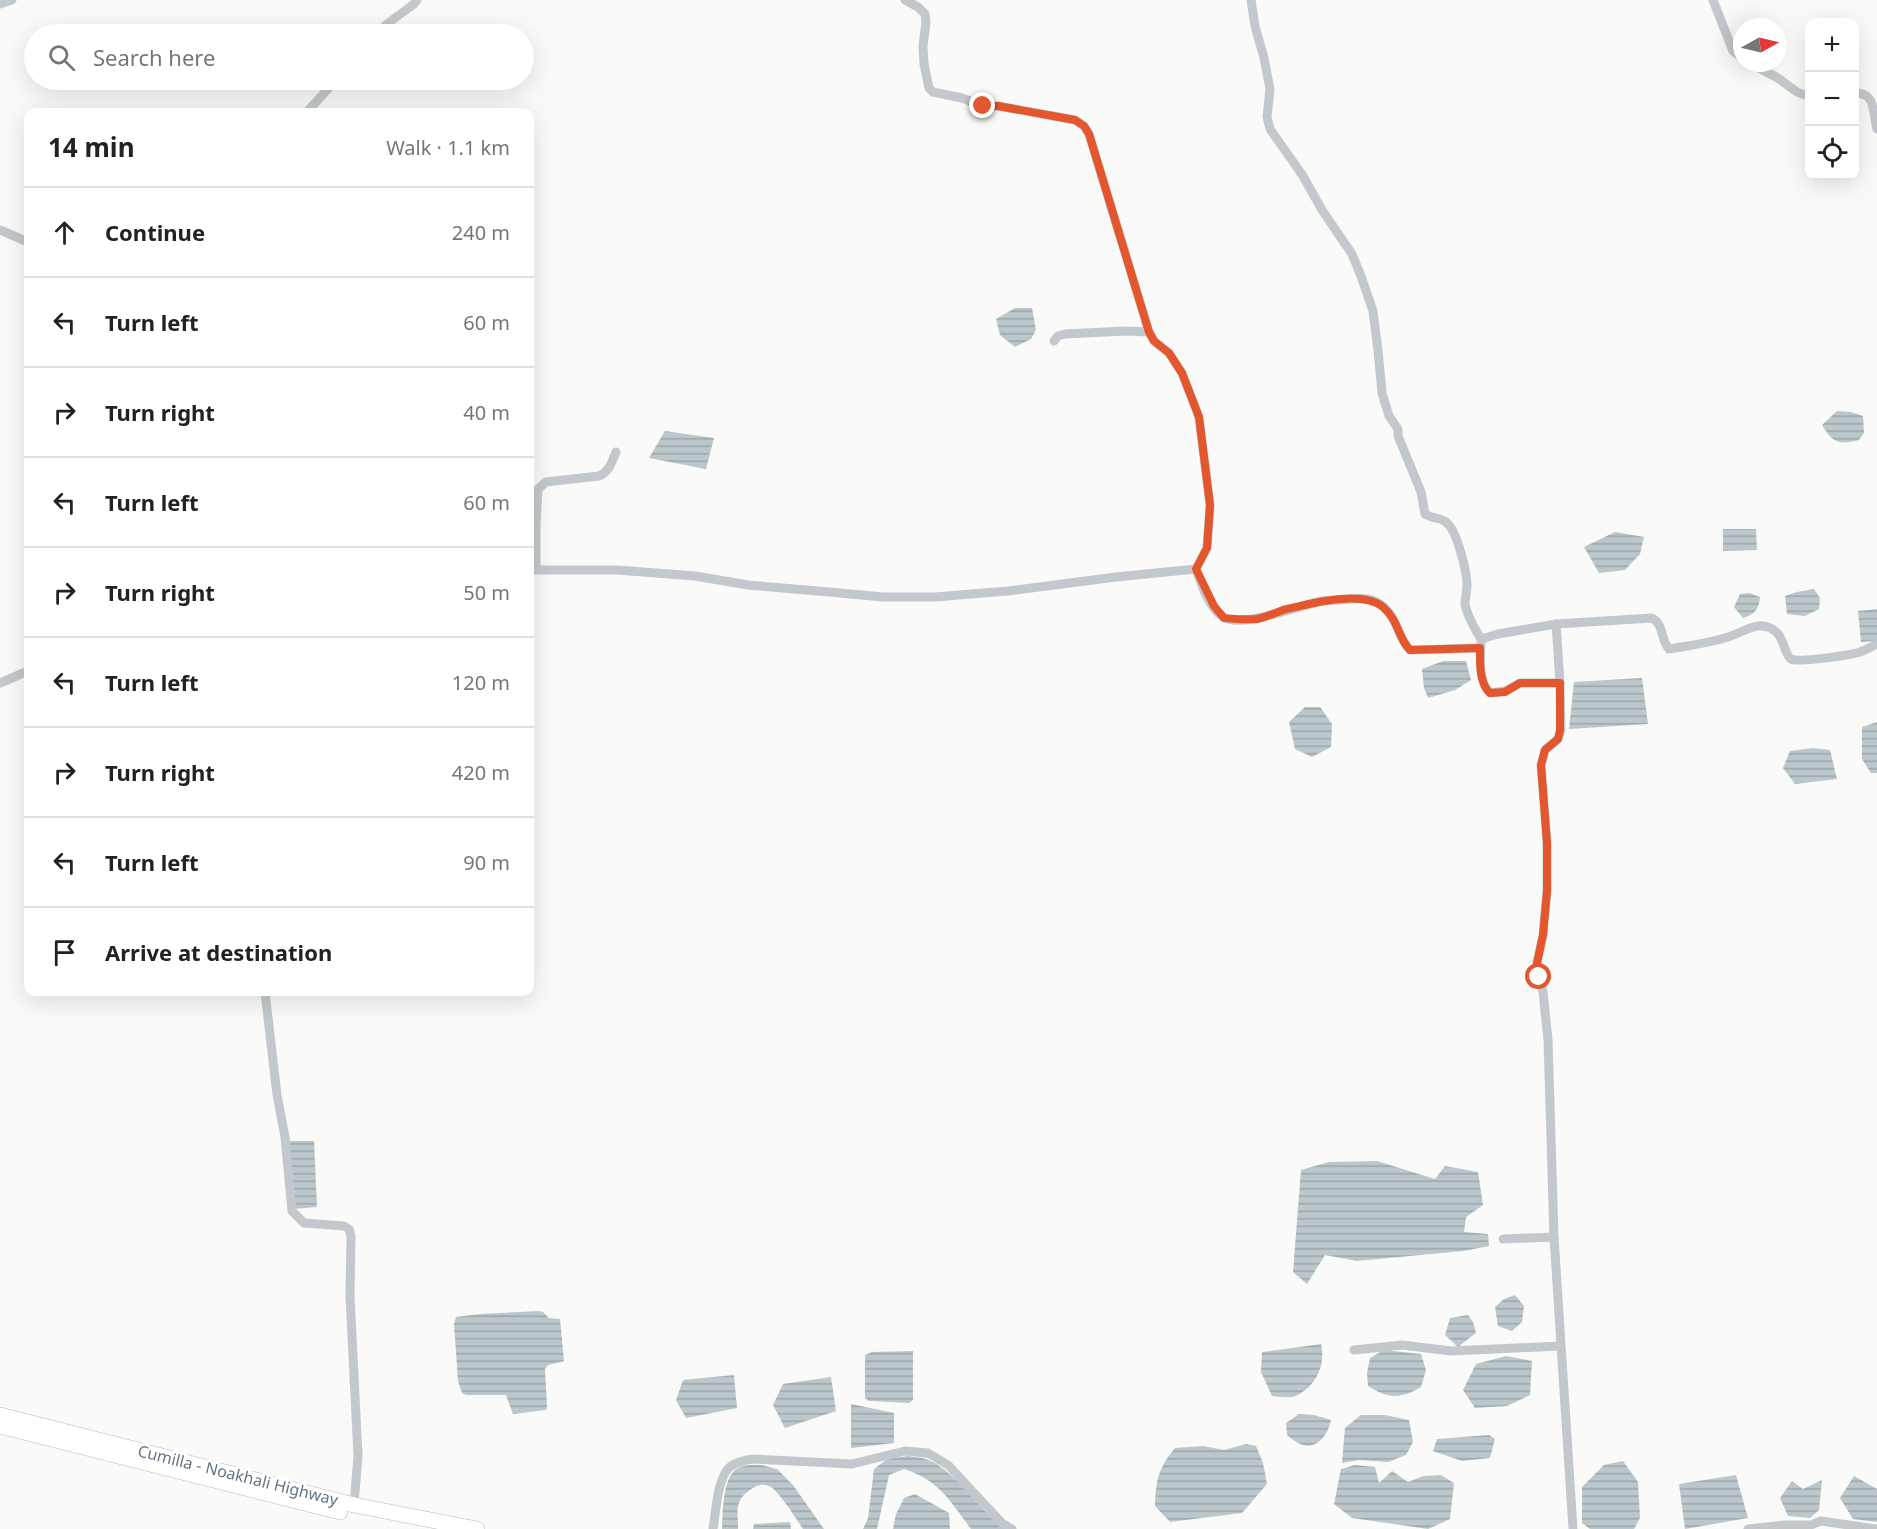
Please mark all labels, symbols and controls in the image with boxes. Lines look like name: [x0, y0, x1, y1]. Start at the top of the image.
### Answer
north arrow: [1733, 18, 1787, 72]
map controls: [1805, 18, 1859, 180]
button: +: [1805, 18, 1859, 72]
search box: [24, 24, 534, 90]
icon: search: [45, 41, 78, 74]
text: Search here: [93, 42, 215, 72]
button: −: [1805, 72, 1859, 126]
route end: [969, 92, 995, 118]
button: locate: [1805, 126, 1859, 180]
text: 14 min: [48, 129, 135, 165]
text: Walk · 1.1 km: [386, 134, 510, 161]
icon: ahead: [48, 216, 81, 249]
text: Continue: [105, 217, 205, 247]
text: 240 m: [452, 219, 510, 246]
icon: left: [48, 306, 81, 339]
text: Turn left: [105, 307, 199, 337]
text: 60 m: [463, 309, 510, 336]
icon: right: [48, 396, 81, 429]
text: Turn right: [105, 397, 215, 427]
text: 40 m: [463, 399, 510, 426]
icon: left: [48, 486, 81, 519]
text: Turn left: [105, 487, 199, 517]
text: 60 m: [463, 489, 510, 516]
icon: right: [48, 576, 81, 609]
text: Turn right: [105, 577, 215, 607]
text: 50 m: [463, 579, 510, 606]
icon: left: [48, 666, 81, 699]
text: Turn left: [105, 667, 199, 697]
text: 120 m: [452, 669, 510, 696]
icon: right: [48, 756, 81, 789]
text: Turn right: [105, 757, 215, 787]
text: 420 m: [452, 759, 510, 786]
icon: left: [48, 846, 81, 879]
text: Turn left: [105, 847, 199, 877]
text: 90 m: [463, 849, 510, 876]
icon: arrive: [48, 936, 81, 969]
text: Arrive at destination: [105, 937, 332, 967]
route start: [1525, 963, 1551, 989]
street label: Cumilla - Noakhali Highway: [135, 1439, 341, 1511]

